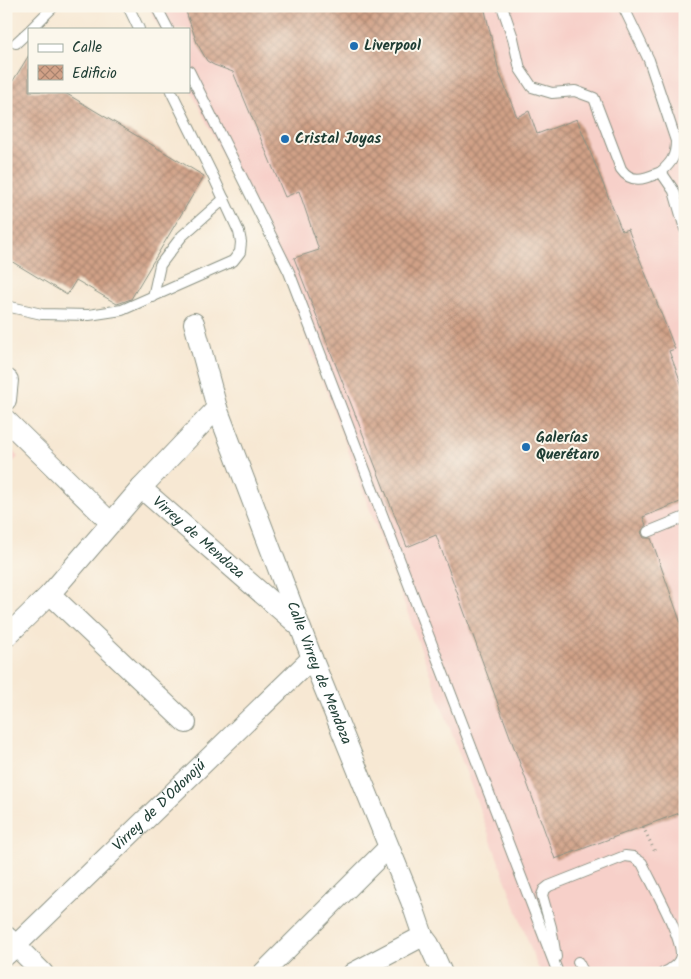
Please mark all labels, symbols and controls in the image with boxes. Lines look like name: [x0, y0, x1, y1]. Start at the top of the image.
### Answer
legend: [28, 28, 190, 92]
place label: Liverpool: [364, 34, 421, 58]
text: Calle: [72, 36, 102, 60]
marker: Liverpool: [348, 40, 360, 52]
text: Edificio: [72, 62, 117, 86]
place label: Cristal Joyas: [295, 127, 381, 151]
marker: Cristal Joyas: [279, 133, 291, 145]
place label: Galerías Querétaro: [536, 426, 600, 467]
marker: Galerías Querétaro: [520, 441, 532, 453]
street label: Virrey de Mendoza: [147, 491, 250, 585]
street label: Calle Virrey de Mendoza: [280, 598, 358, 748]
street label: Virrey de D'Odonojú: [107, 754, 213, 857]

